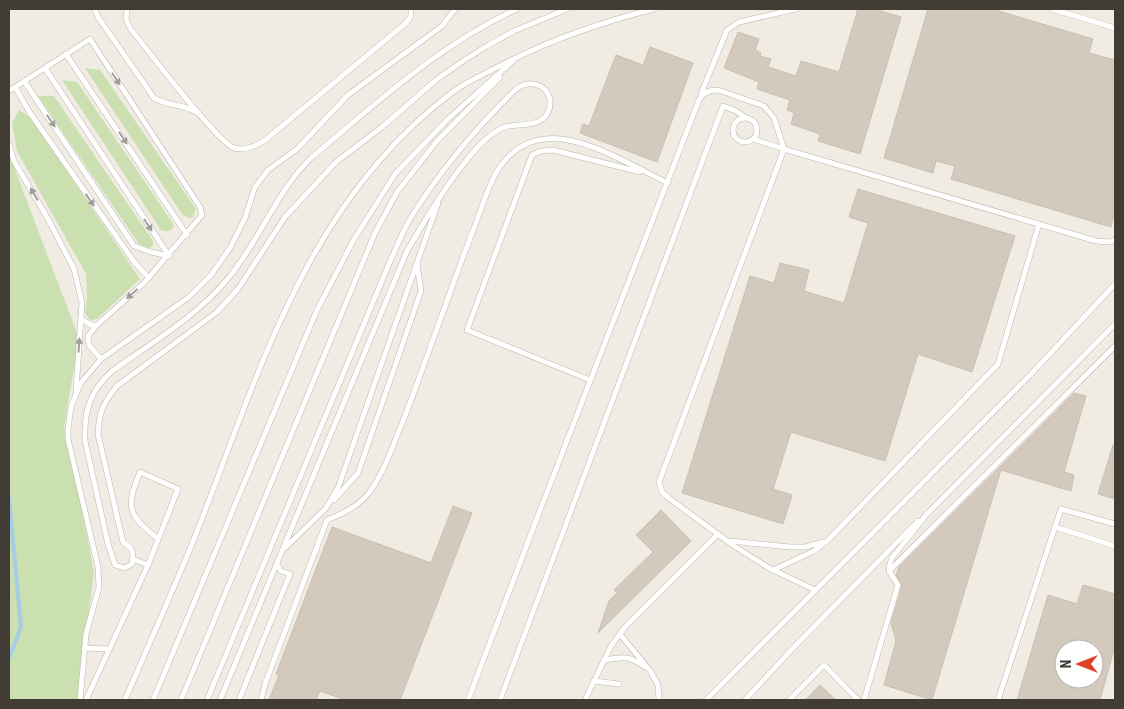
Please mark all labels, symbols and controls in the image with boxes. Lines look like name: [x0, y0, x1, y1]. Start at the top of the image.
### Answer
one-way arrow: [112, 73, 121, 86]
one-way arrow: [46, 115, 56, 128]
one-way arrow: [118, 131, 127, 144]
one-way arrow: [29, 187, 38, 200]
one-way arrow: [85, 193, 95, 207]
one-way arrow: [144, 218, 153, 232]
one-way arrow: [125, 289, 138, 300]
one-way arrow: [75, 336, 83, 352]
north arrow: [1054, 639, 1104, 689]
text: N: [1058, 660, 1074, 668]

